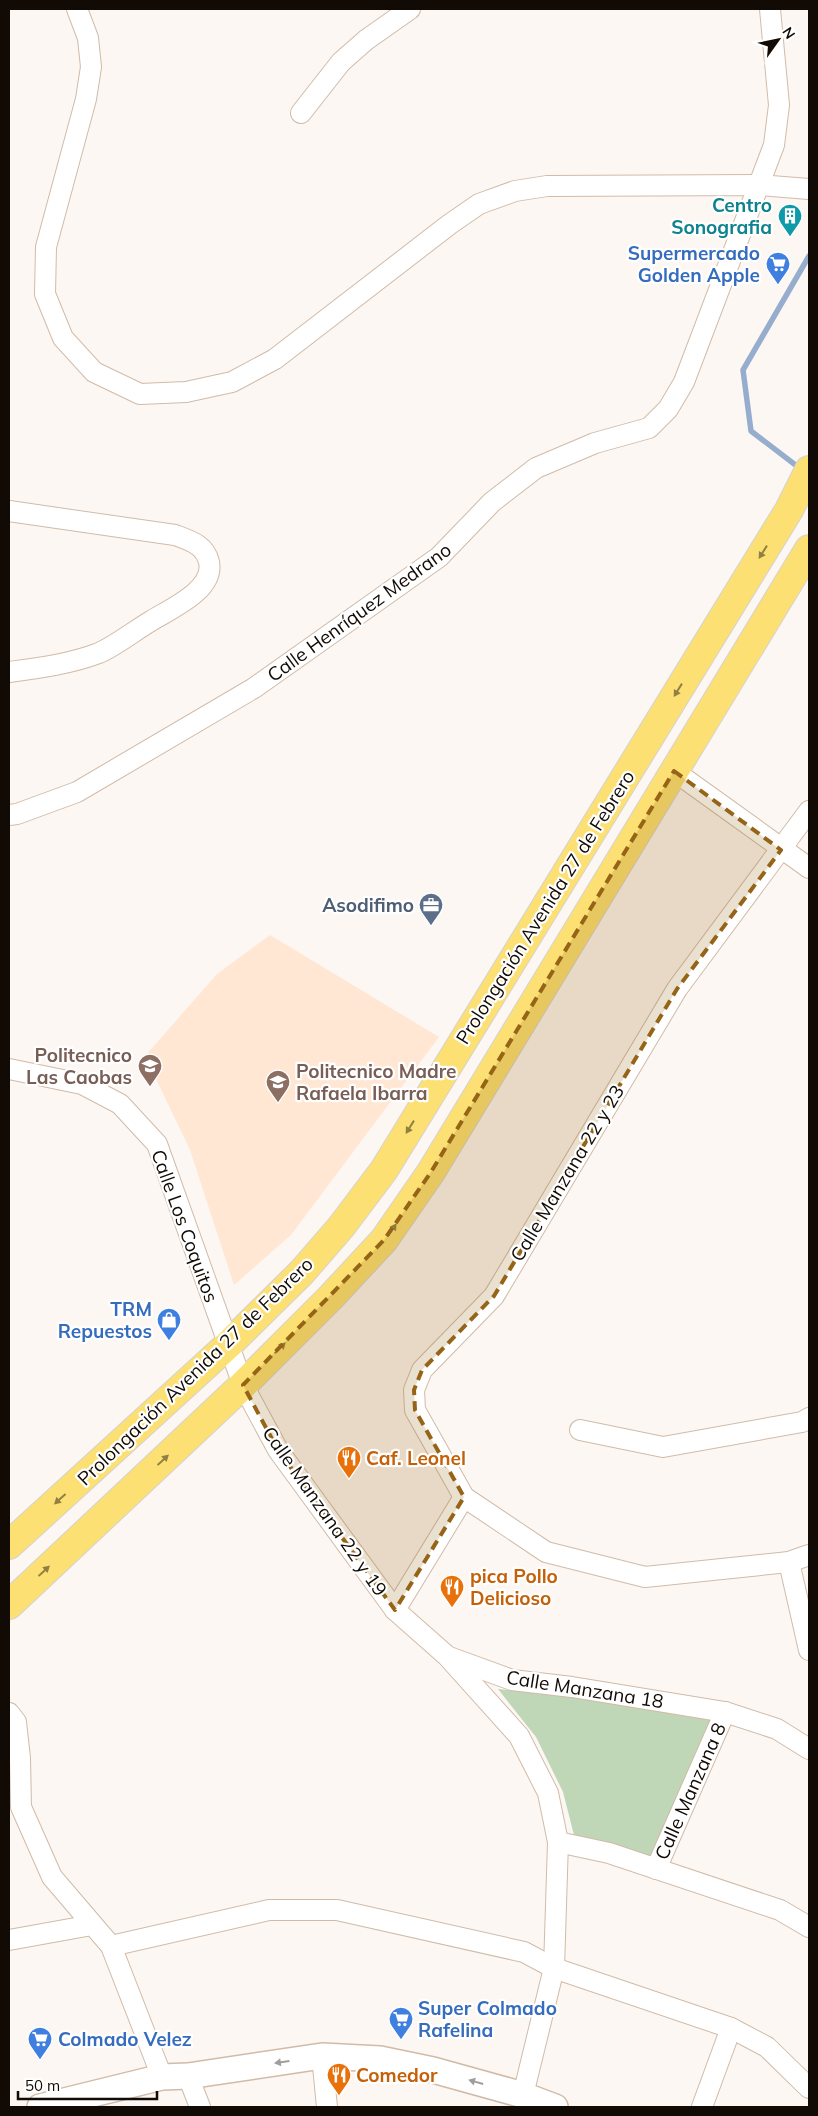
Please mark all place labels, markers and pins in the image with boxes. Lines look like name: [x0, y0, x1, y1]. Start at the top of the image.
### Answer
place label: Centro Sonografia: [671, 193, 772, 239]
building icon: Centro Sonografia: [777, 203, 803, 237]
place label: Supermercado Golden Apple: [628, 241, 760, 287]
supermarket icon: Supermercado Golden Apple: [765, 251, 791, 285]
office icon: Asodifimo: [418, 892, 444, 926]
place label: Asodifimo: [322, 893, 414, 917]
place label: Politecnico Las Caobas: [26, 1043, 132, 1089]
school or university icon: Politecnico Las Caobas: [137, 1053, 163, 1087]
place label: Politecnico Madre Rafaela Ibarra: [296, 1059, 457, 1105]
school or university icon: Politecnico Madre Rafaela Ibarra: [265, 1069, 291, 1103]
place label: TRM Repuestos: [58, 1297, 152, 1343]
shop icon: TRM Repuestos: [156, 1307, 182, 1341]
restaurant icon: Caf. Leonel: [336, 1445, 362, 1479]
place label: Caf. Leonel: [366, 1446, 466, 1470]
place label: pica Pollo Delicioso: [470, 1564, 558, 1610]
restaurant icon: pica Pollo Delicioso: [439, 1574, 465, 1608]
place label: Super Colmado Rafelina: [418, 1996, 557, 2042]
supermarket icon: Super Colmado Rafelina: [388, 2006, 414, 2040]
supermarket icon: Colmado Velez: [27, 2026, 53, 2060]
place label: Colmado Velez: [58, 2027, 192, 2051]
restaurant icon: Comedor: [326, 2062, 352, 2096]
place label: Comedor: [356, 2063, 438, 2087]

